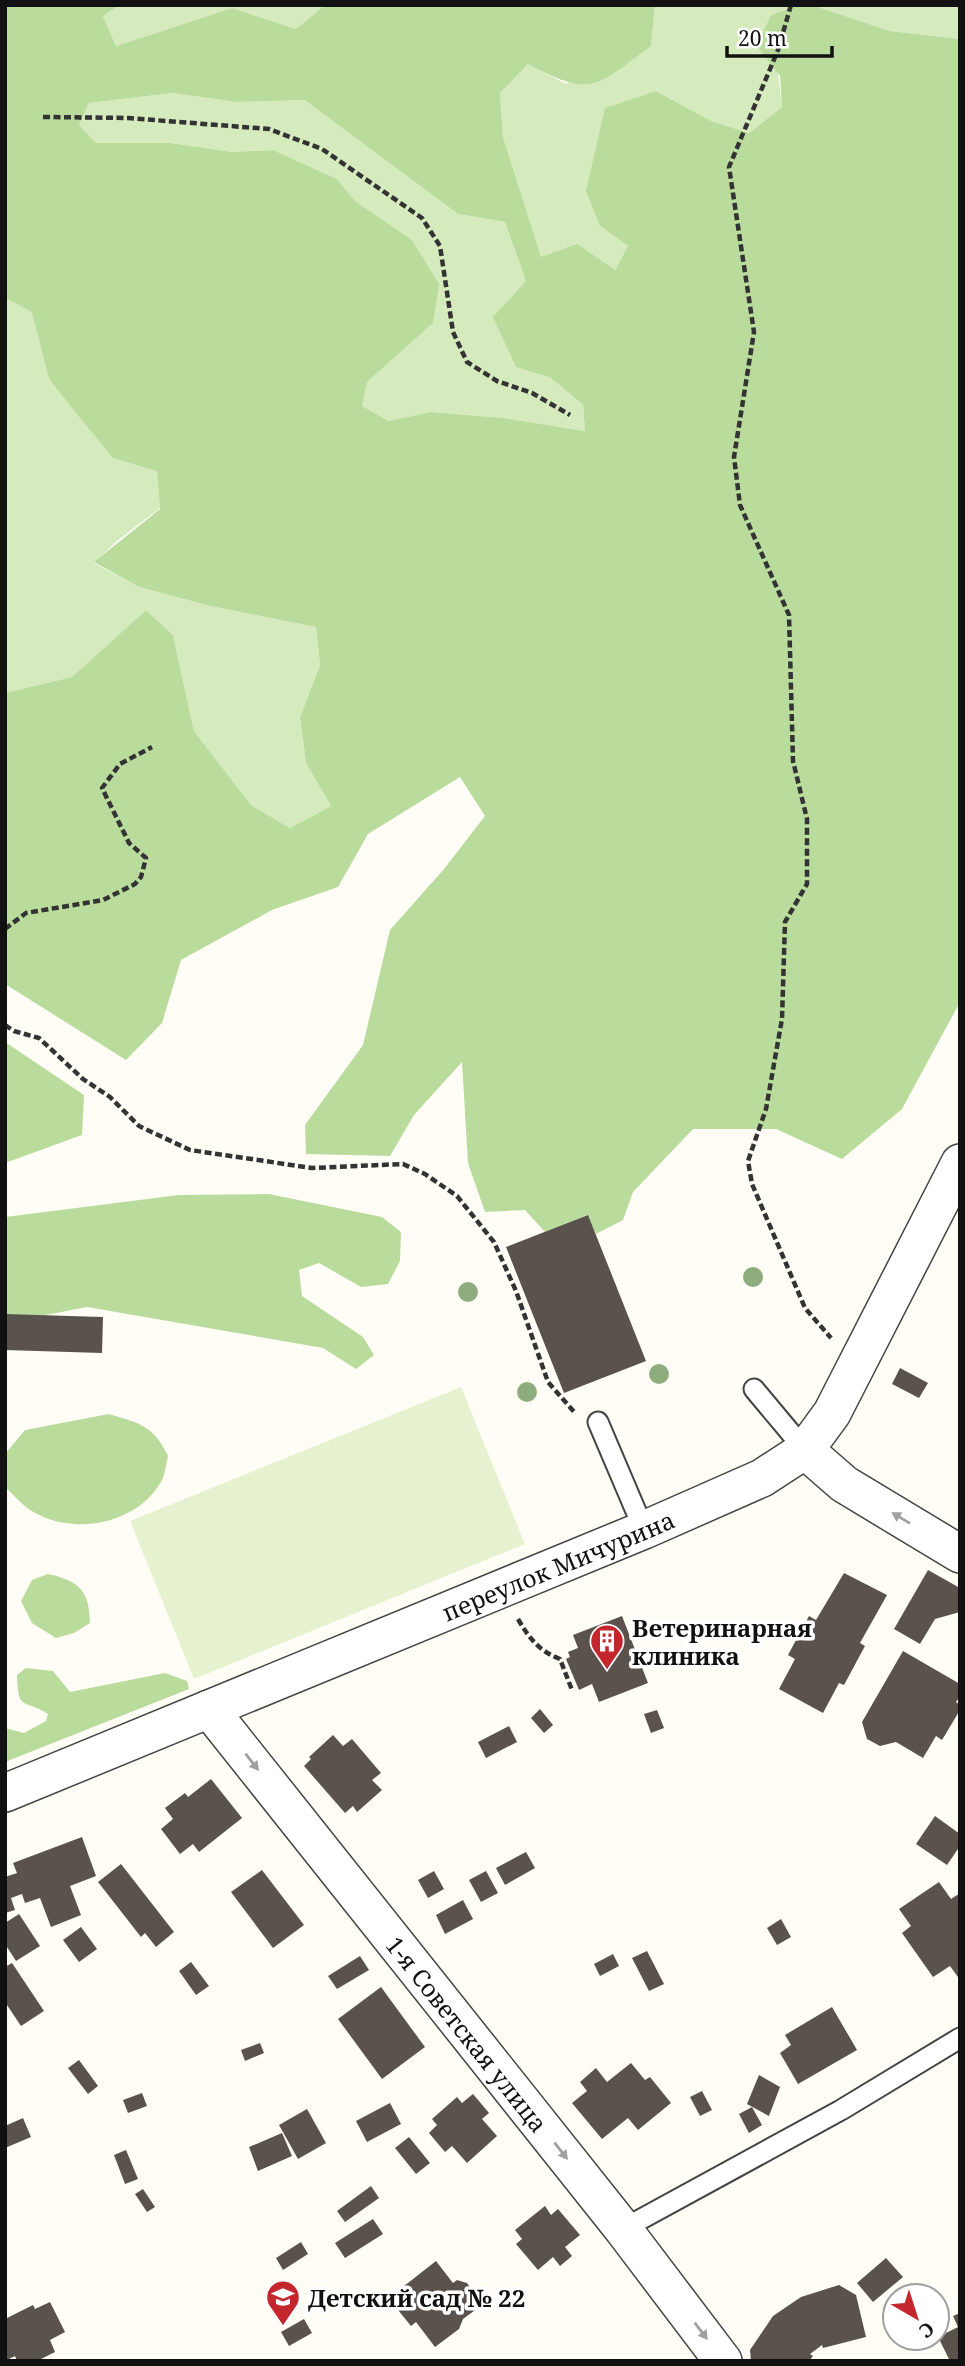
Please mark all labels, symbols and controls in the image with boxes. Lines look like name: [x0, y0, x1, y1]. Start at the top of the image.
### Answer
scale bar: [727, 14, 832, 58]
text: 20 m: [738, 24, 787, 52]
street label: переулок Мичурина: [437, 1502, 679, 1628]
one-way arrow: [892, 1512, 911, 1525]
place label: Ветеринарная клиника: [632, 1611, 812, 1672]
building icon: Ветеринарная клиника: [588, 1622, 626, 1671]
one-way arrow: [244, 1753, 259, 1771]
street label: 1-я Советская улица: [379, 1929, 556, 2139]
one-way arrow: [553, 2143, 568, 2160]
school or university icon: Детский сад № 22: [264, 2278, 302, 2327]
place label: Детский сад № 22: [308, 2281, 525, 2314]
north arrow: [881, 2282, 951, 2352]
text: С: [914, 2316, 940, 2344]
one-way arrow: [693, 2322, 707, 2340]

